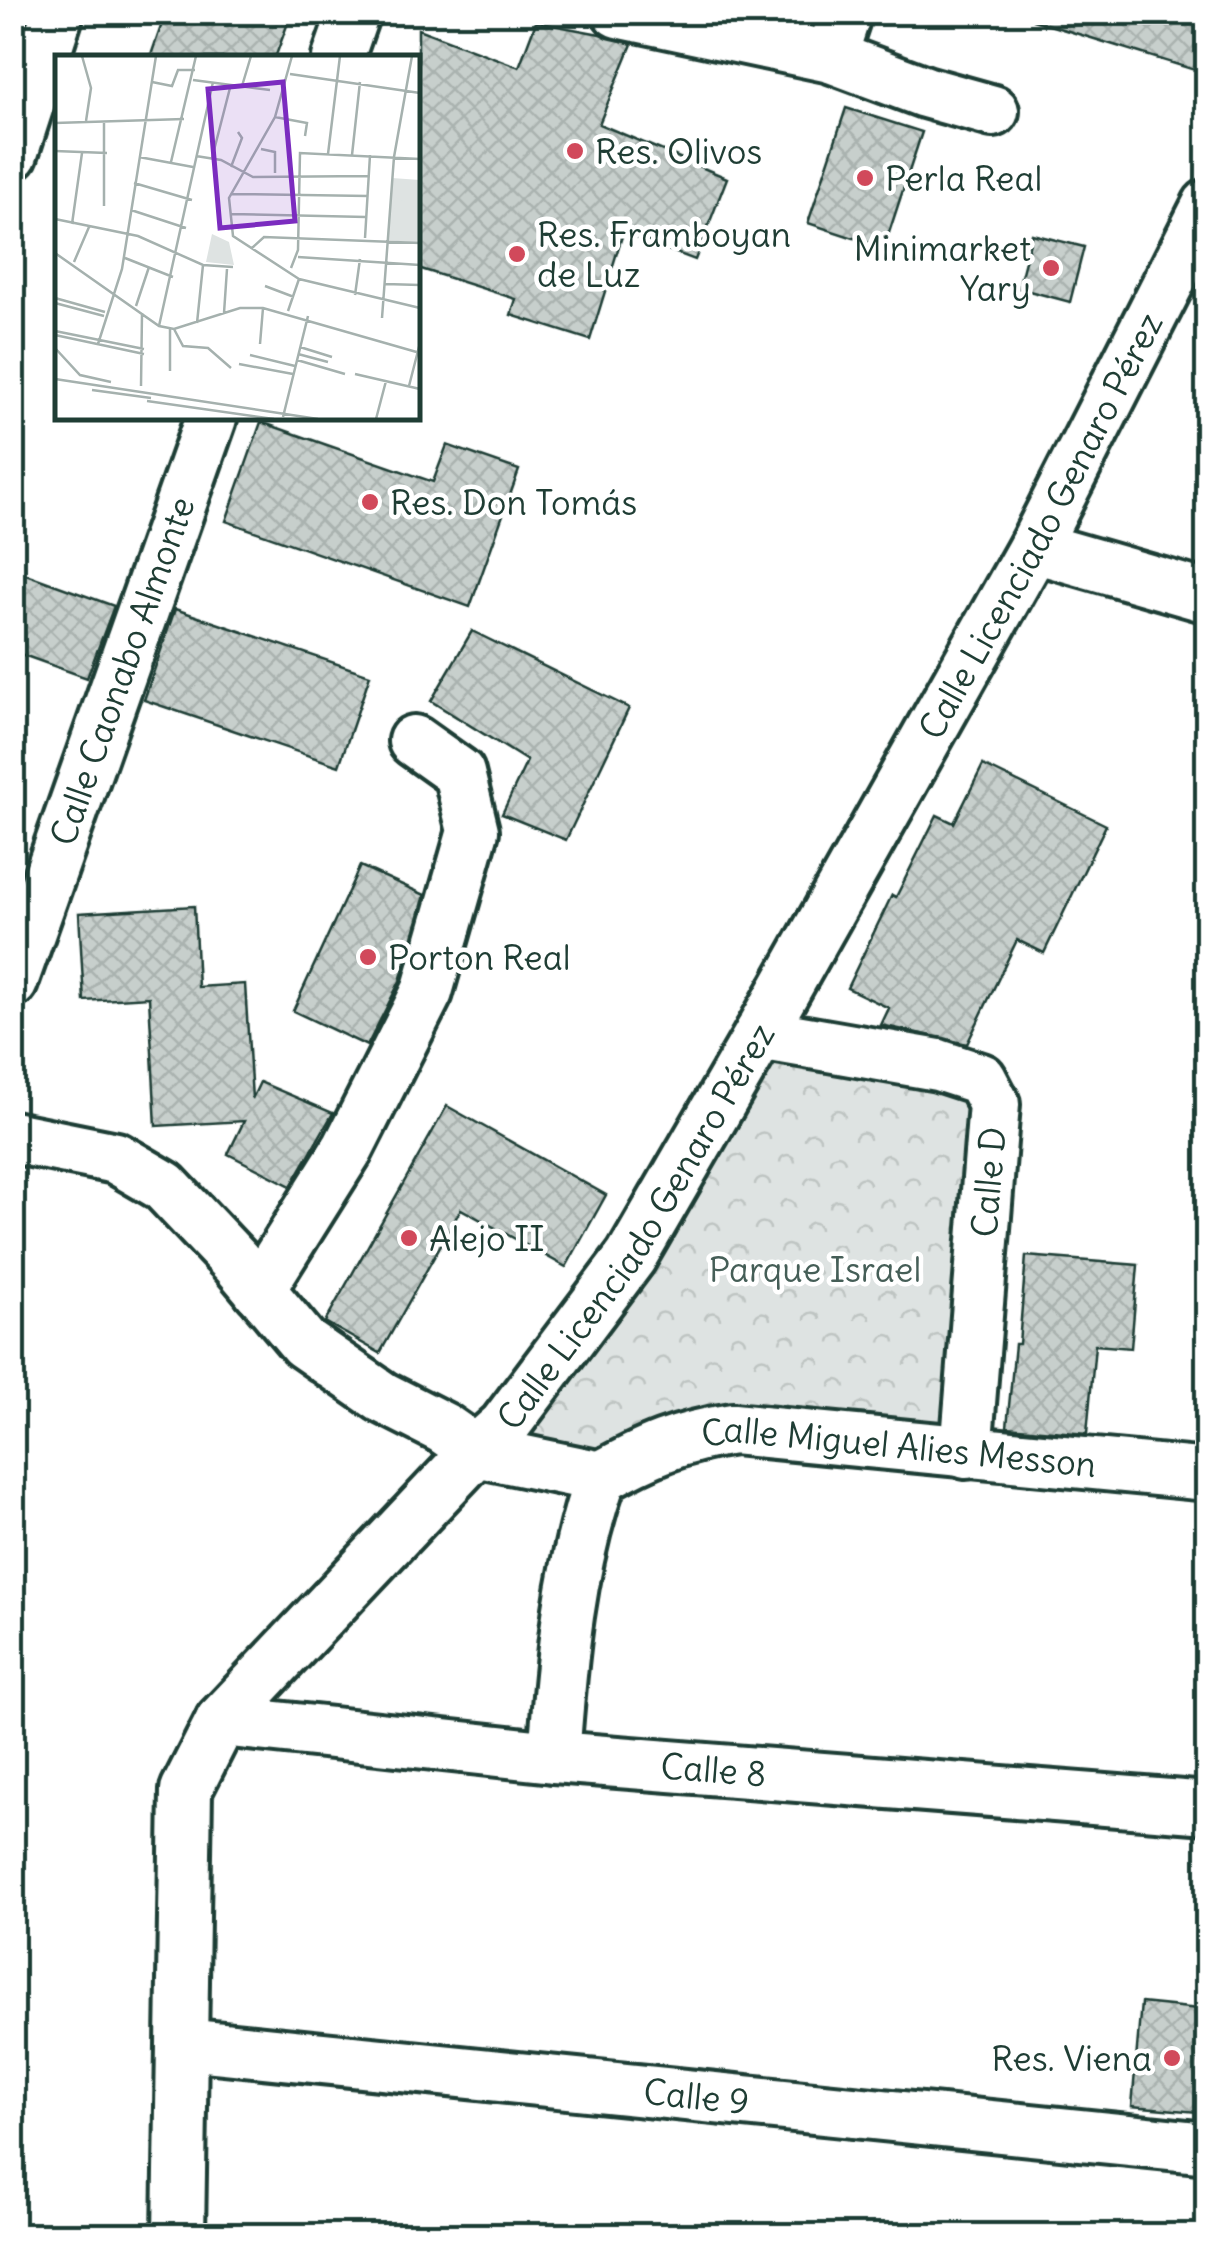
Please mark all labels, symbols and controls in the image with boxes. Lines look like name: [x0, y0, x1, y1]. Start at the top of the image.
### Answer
inset map: [55, 55, 420, 420]
place label: Res. Olivos: [595, 129, 762, 173]
marker: Res. Olivos: [564, 140, 586, 162]
place label: Perla Real: [885, 156, 1042, 200]
marker: Perla Real: [854, 167, 876, 189]
place label: Res. Framboyan de Luz: [537, 212, 791, 296]
place label: Minimarket Yary: [854, 226, 1031, 310]
marker: Res. Framboyan de Luz: [506, 243, 528, 265]
marker: Minimarket Yary: [1040, 257, 1062, 279]
street label: Calle Licenciado Genaro Pérez: [909, 305, 1172, 747]
place label: Res. Don Tomás: [390, 480, 637, 524]
street label: Calle Caonabo Almonte: [40, 491, 204, 851]
marker: Res. Don Tomás: [359, 491, 381, 513]
place label: Porton Real: [388, 935, 571, 979]
marker: Porton Real: [357, 946, 379, 968]
street label: Calle Licenciado Genaro Pérez: [487, 1015, 784, 1438]
street label: Calle D: [961, 1125, 1015, 1239]
place label: Alejo II: [429, 1216, 545, 1260]
marker: Alejo II: [398, 1227, 420, 1249]
park label: Parque Israel: [709, 1247, 921, 1291]
street label: Calle Miguel Alies Messon: [697, 1406, 1098, 1486]
street label: Calle 8: [659, 1743, 768, 1795]
place label: Res. Viena: [991, 2036, 1152, 2080]
marker: Res. Viena: [1161, 2047, 1183, 2069]
street label: Calle 9: [642, 2069, 751, 2123]

